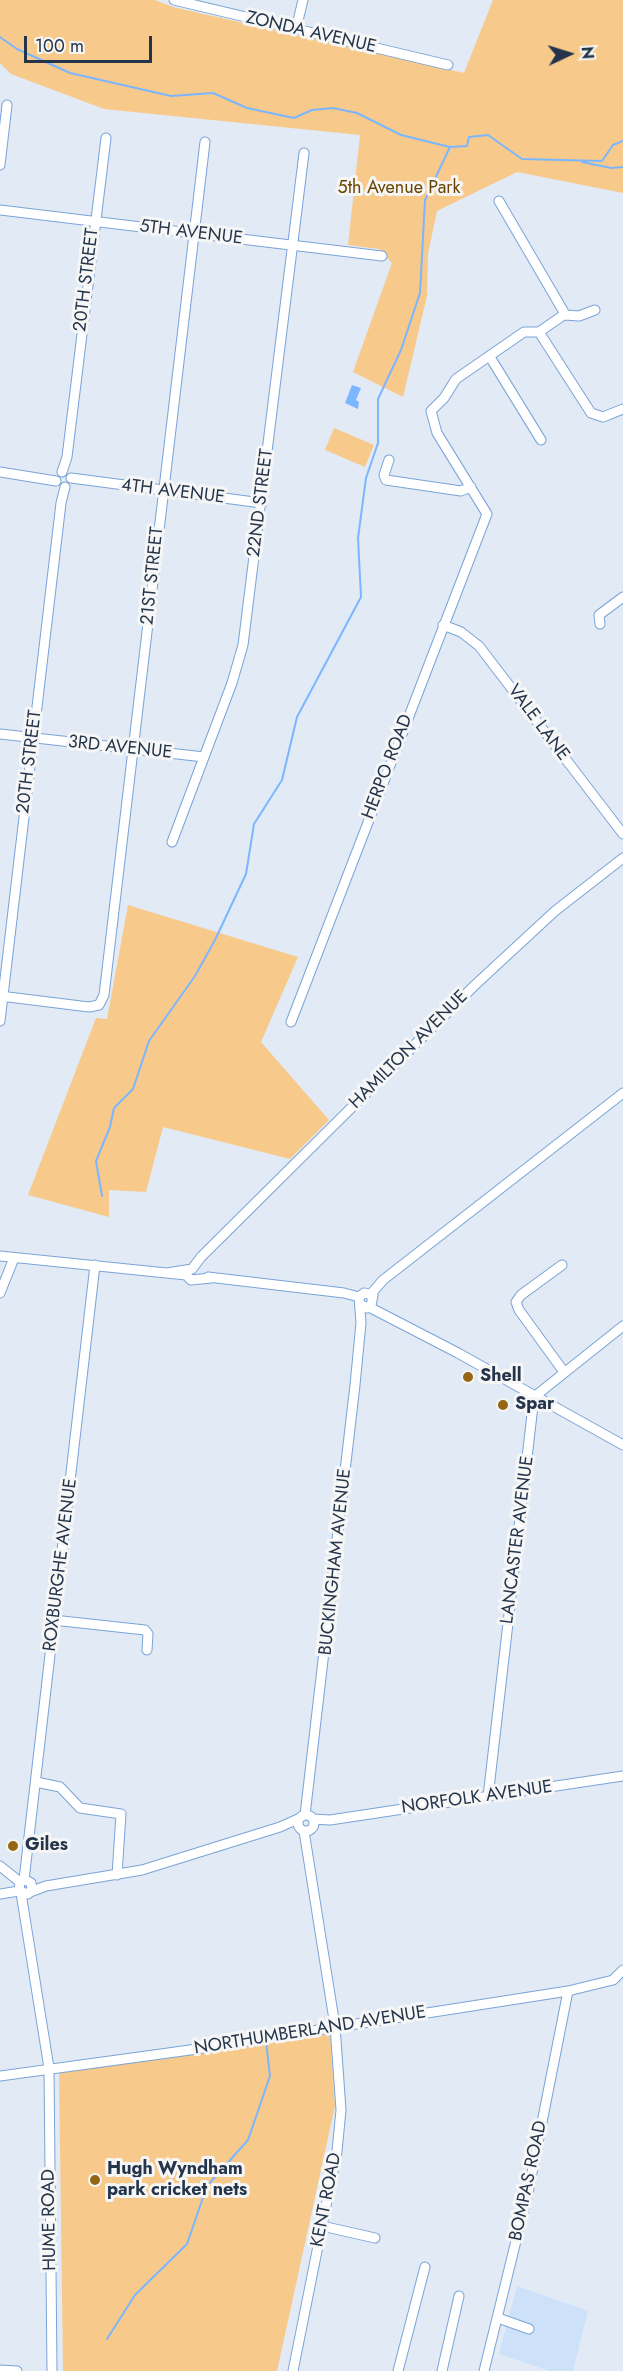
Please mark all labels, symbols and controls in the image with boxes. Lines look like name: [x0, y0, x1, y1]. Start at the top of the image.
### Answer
street label: ZONDA AVENUE: [244, 8, 378, 58]
scale bar: [27, 24, 154, 62]
north arrow: [539, 24, 599, 84]
text: 100 m: [35, 33, 84, 59]
text: N: [576, 46, 599, 60]
park label: 5th Avenue Park: [338, 178, 460, 200]
street label: 5TH AVENUE: [138, 216, 244, 250]
street label: 20TH STREET: [70, 227, 104, 333]
street label: 22ND STREET: [244, 448, 278, 558]
street label: 4TH AVENUE: [120, 475, 226, 509]
street label: 21ST STREET: [137, 526, 169, 626]
street label: VALE LANE: [502, 681, 574, 765]
street label: 20TH STREET: [13, 709, 47, 815]
street label: HERPO ROAD: [358, 712, 418, 822]
street label: 3RD AVENUE: [67, 732, 173, 764]
street label: HAMILTON AVENUE: [345, 986, 473, 1114]
place label: Shell: [480, 1366, 522, 1388]
marker: Shell: [461, 1370, 475, 1384]
place label: Spar: [515, 1394, 554, 1416]
marker: Spar: [496, 1398, 510, 1412]
street label: LANCASTER AVENUE: [497, 1455, 539, 1625]
street label: BUCKINGHAM AVENUE: [315, 1467, 357, 1657]
street label: ROXBURGHE AVENUE: [40, 1477, 82, 1653]
street label: NORFOLK AVENUE: [400, 1777, 554, 1819]
place label: Giles: [25, 1835, 68, 1857]
marker: Giles: [6, 1839, 20, 1853]
street label: NORTHUMBERLAND AVENUE: [193, 2002, 427, 2060]
street label: BOMPAS ROAD: [506, 2119, 552, 2243]
street label: KENT ROAD: [307, 2151, 347, 2249]
place label: Hugh Wyndham park cricket nets: [107, 2159, 247, 2202]
street label: HUME ROAD: [38, 2169, 62, 2271]
marker: Hugh Wyndham park cricket nets: [88, 2173, 102, 2187]

